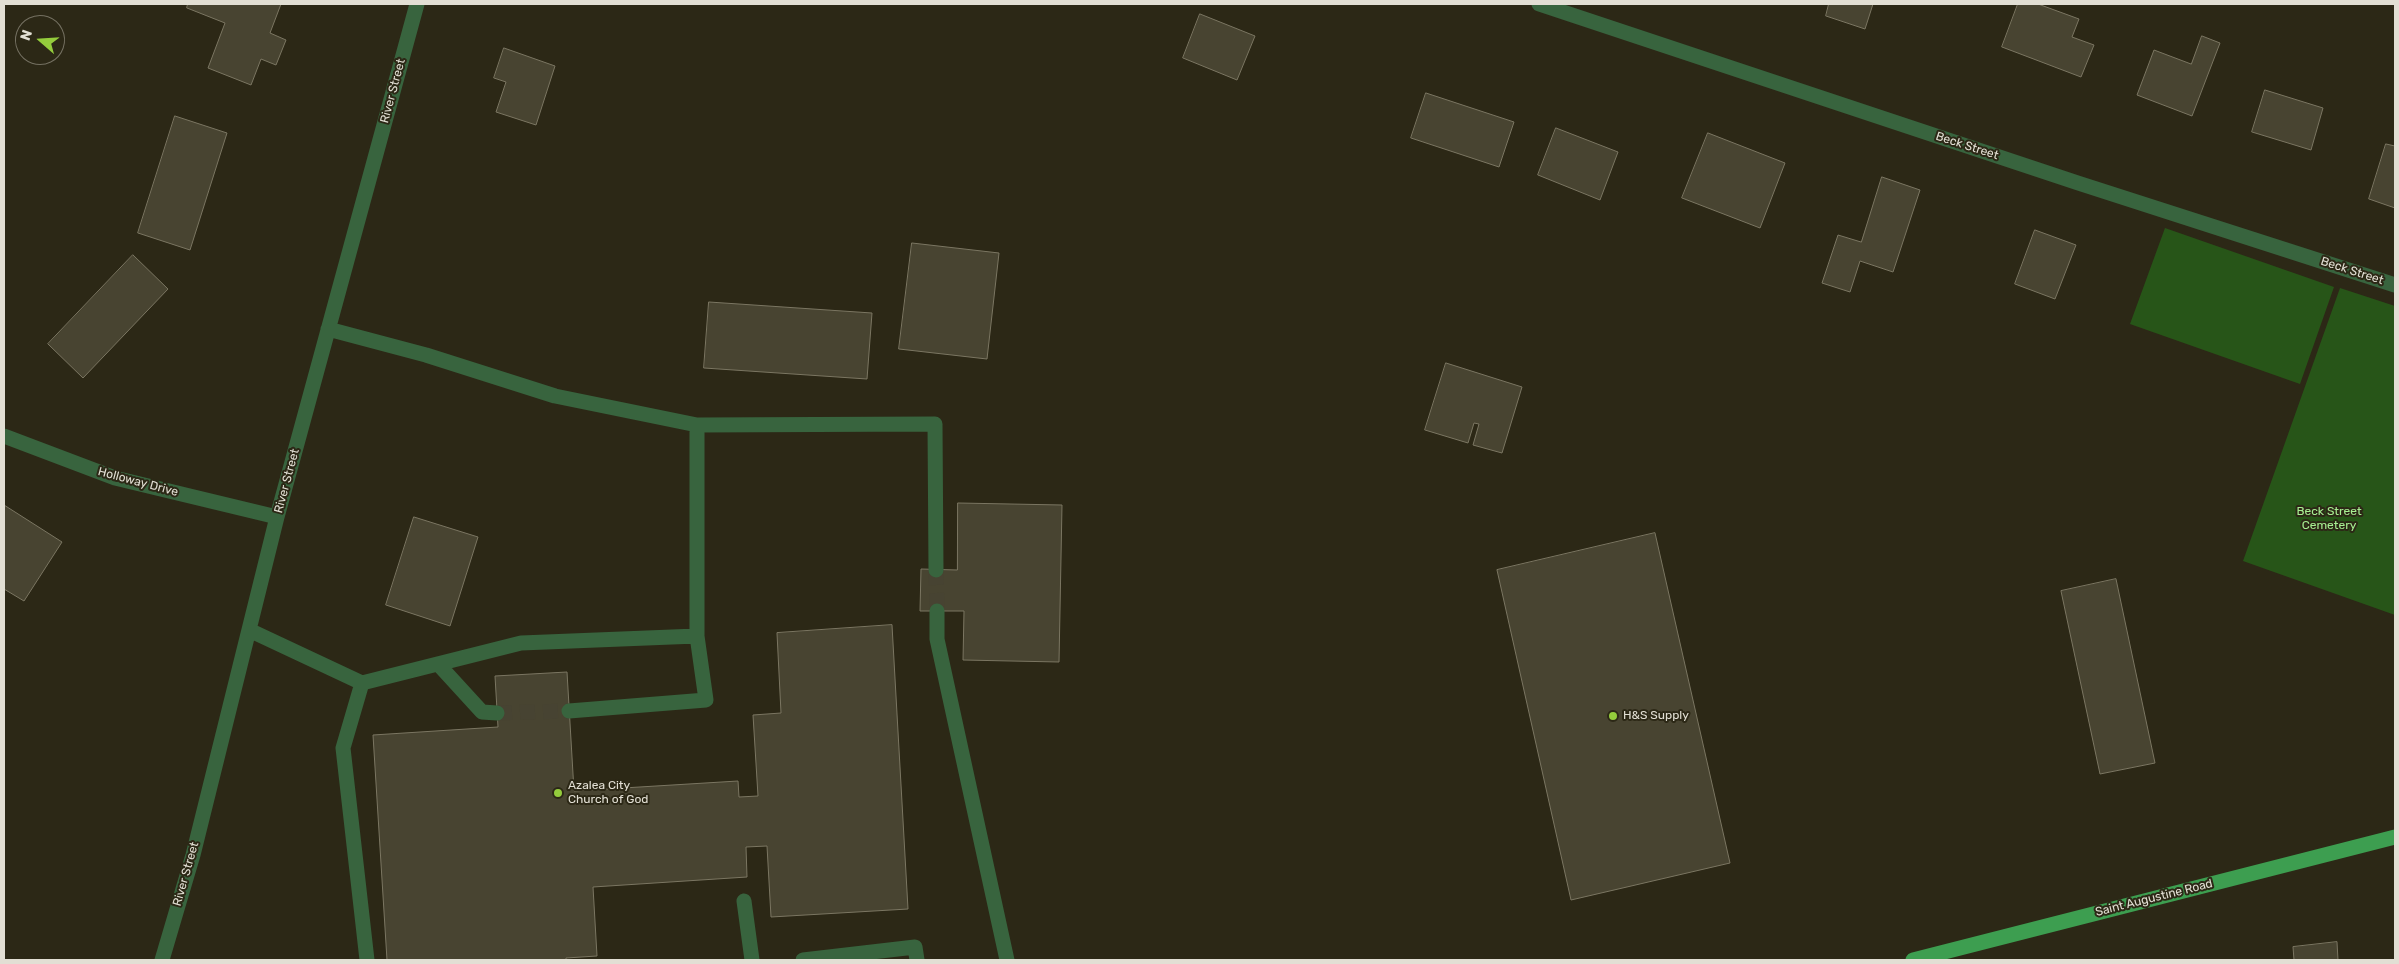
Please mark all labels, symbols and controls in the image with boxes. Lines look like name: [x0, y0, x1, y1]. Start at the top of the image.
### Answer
north arrow: [15, 15, 65, 65]
text: N: [17, 28, 36, 43]
street label: River Street: [377, 57, 409, 125]
street label: Beck Street: [1934, 129, 2000, 163]
street label: Beck Street: [2319, 254, 2385, 288]
street label: River Street: [271, 447, 303, 515]
street label: Holloway Drive: [96, 464, 180, 500]
park label: Beck Street Cemetery: [2296, 505, 2362, 533]
place label: H&S Supply: [1623, 709, 1689, 723]
marker: H&S Supply: [1607, 710, 1619, 722]
place label: Azalea City Church of God: [568, 779, 648, 807]
marker: Azalea City Church of God: [552, 787, 564, 799]
street label: River Street: [170, 840, 202, 908]
street label: Saint Augustine Road: [2094, 876, 2214, 920]

